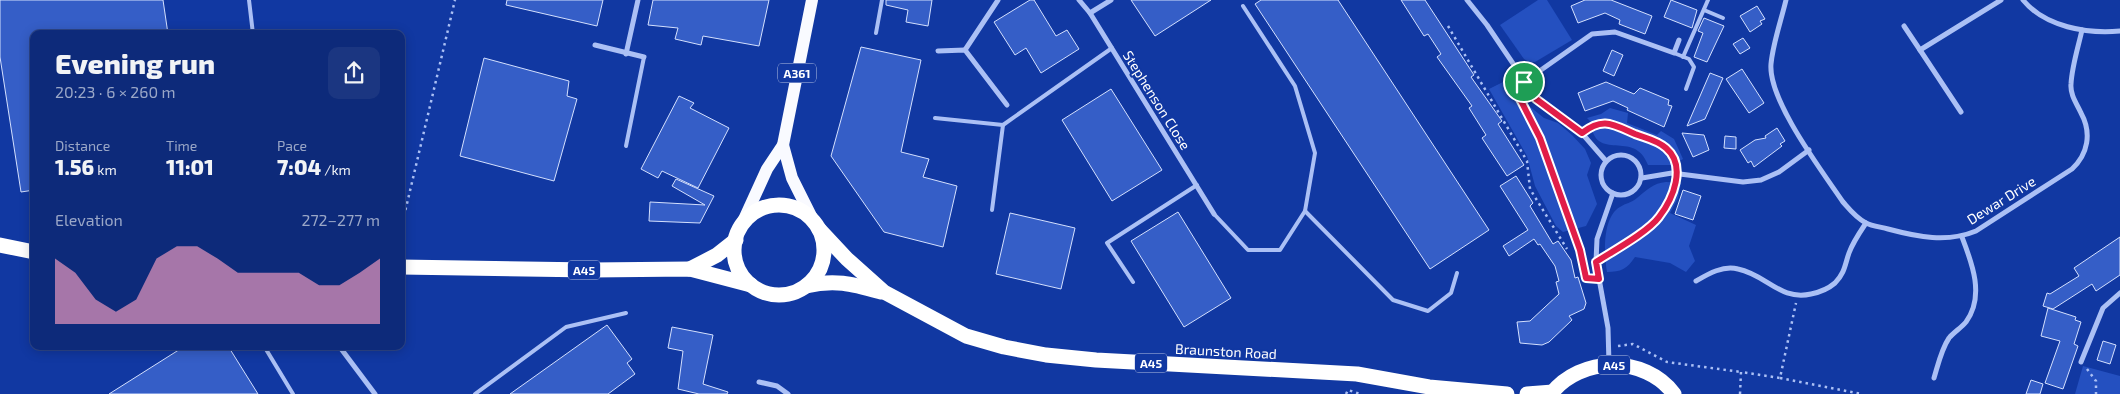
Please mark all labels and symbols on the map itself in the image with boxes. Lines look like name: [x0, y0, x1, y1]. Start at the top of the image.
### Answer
street label: Stephenson Close: [1120, 47, 1194, 153]
pin: [1503, 61, 1545, 103]
road number: A361: [778, 64, 816, 82]
street label: Dewar Drive: [1964, 172, 2038, 228]
road number: A45: [568, 260, 600, 280]
street label: Braunston Road: [1175, 340, 1277, 362]
road number: A45: [1135, 353, 1167, 372]
road number: A45: [1598, 356, 1630, 374]

